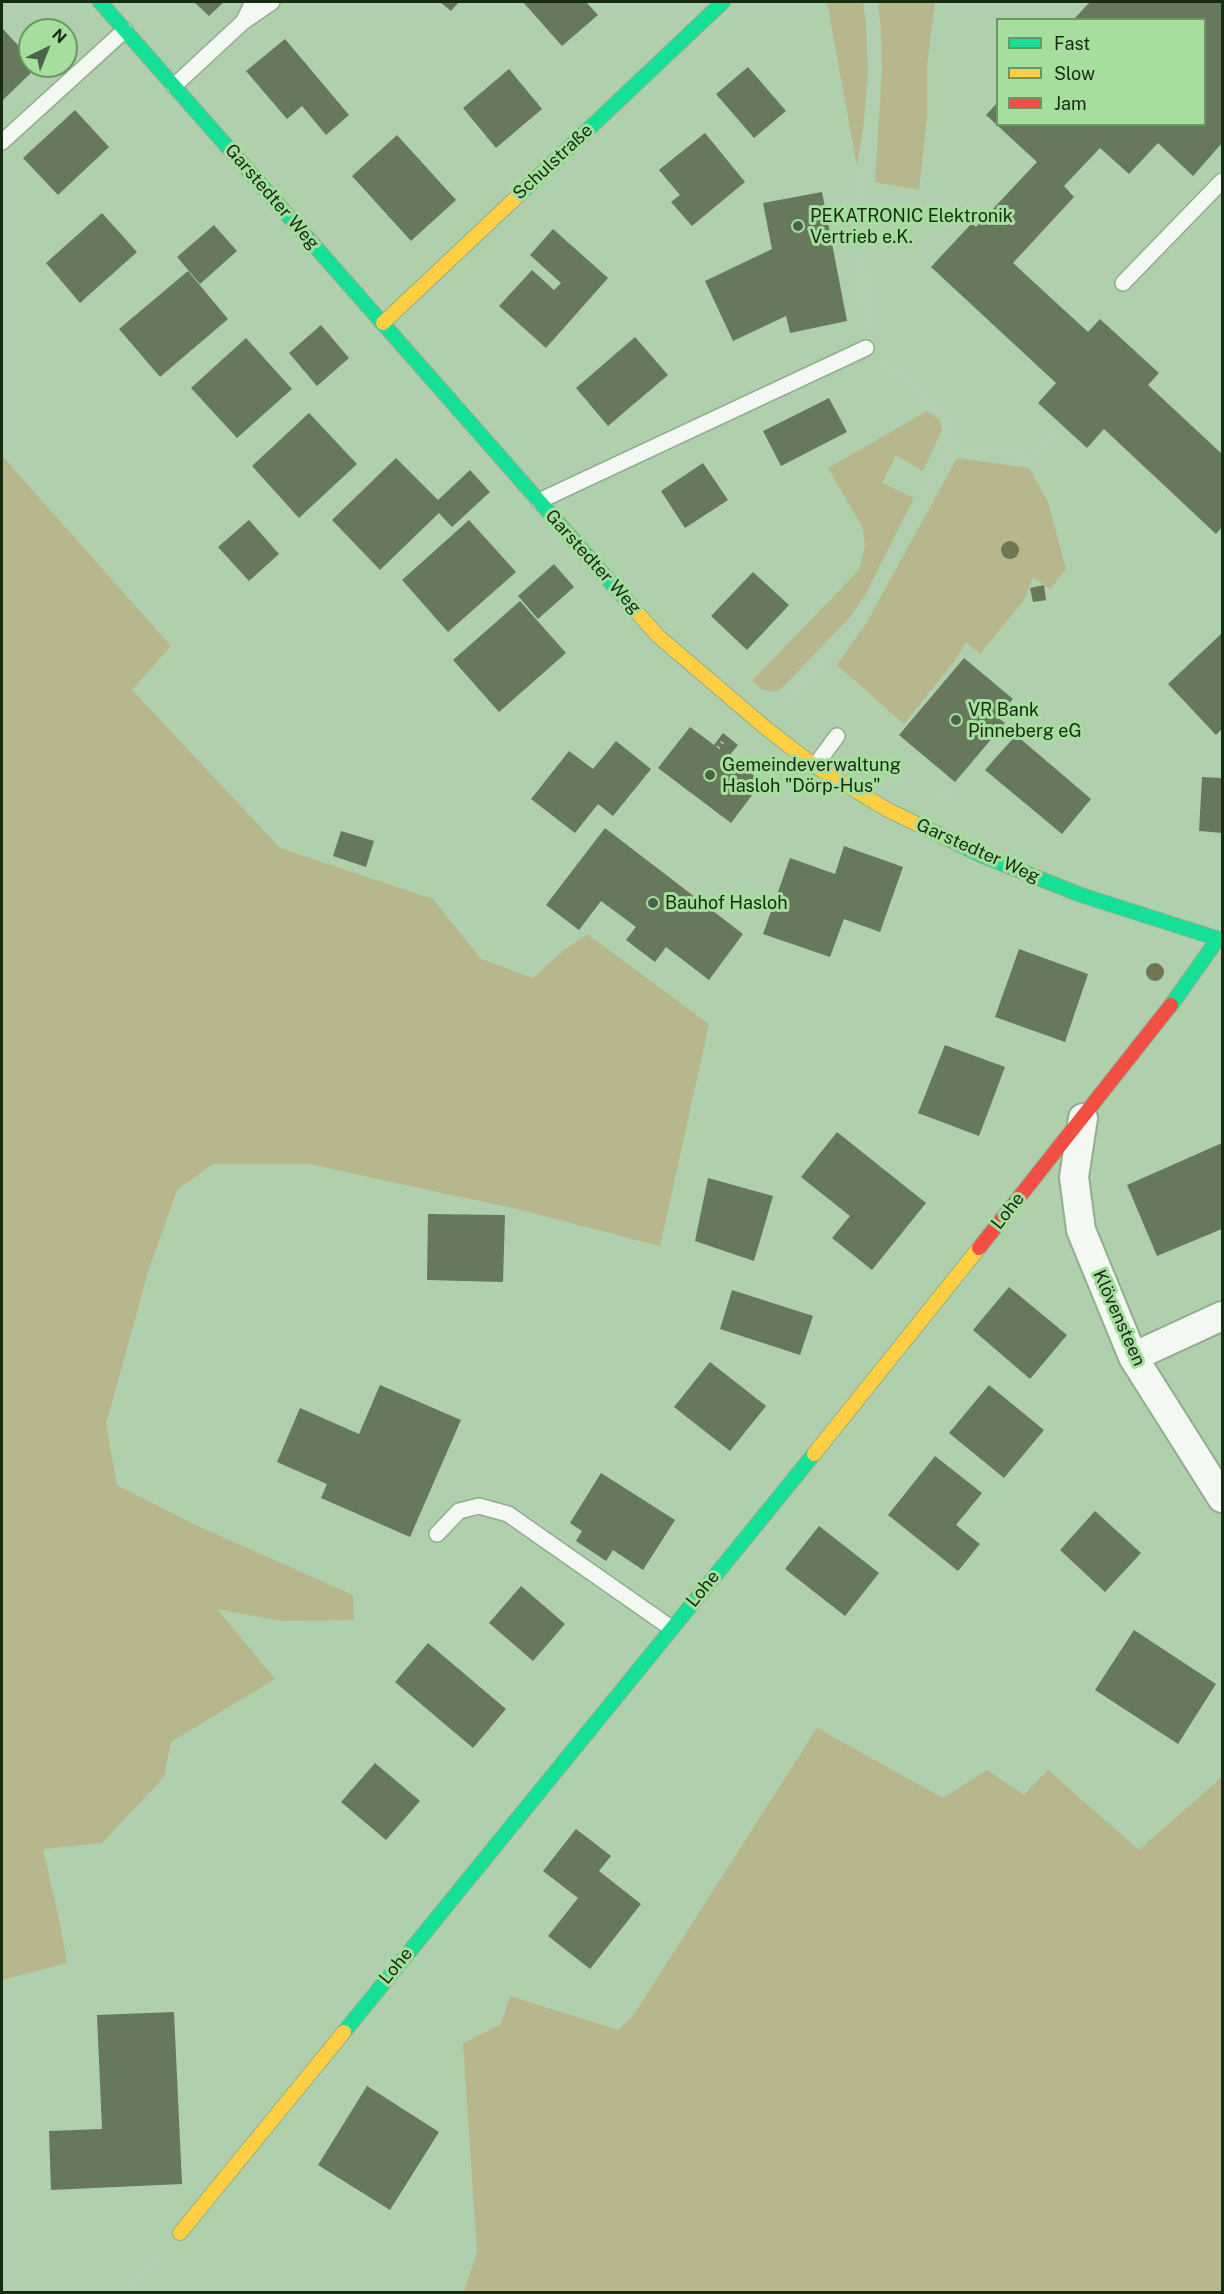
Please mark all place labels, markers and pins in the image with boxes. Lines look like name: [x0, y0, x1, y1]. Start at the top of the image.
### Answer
place label: PEKATRONIC Elektronik Vertrieb e.K.: [810, 205, 1013, 248]
marker: PEKATRONIC Elektronik Vertrieb e.K.: [791, 219, 805, 233]
place label: VR Bank Pinneberg eG: [968, 699, 1082, 742]
marker: VR Bank Pinneberg eG: [949, 713, 963, 727]
place label: Gemeindeverwaltung Hasloh "Dörp-Hus": [722, 754, 901, 796]
marker: Gemeindeverwaltung Hasloh "Dörp-Hus": [703, 768, 717, 782]
place label: Bauhof Hasloh: [665, 892, 788, 914]
marker: Bauhof Hasloh: [646, 896, 660, 910]

